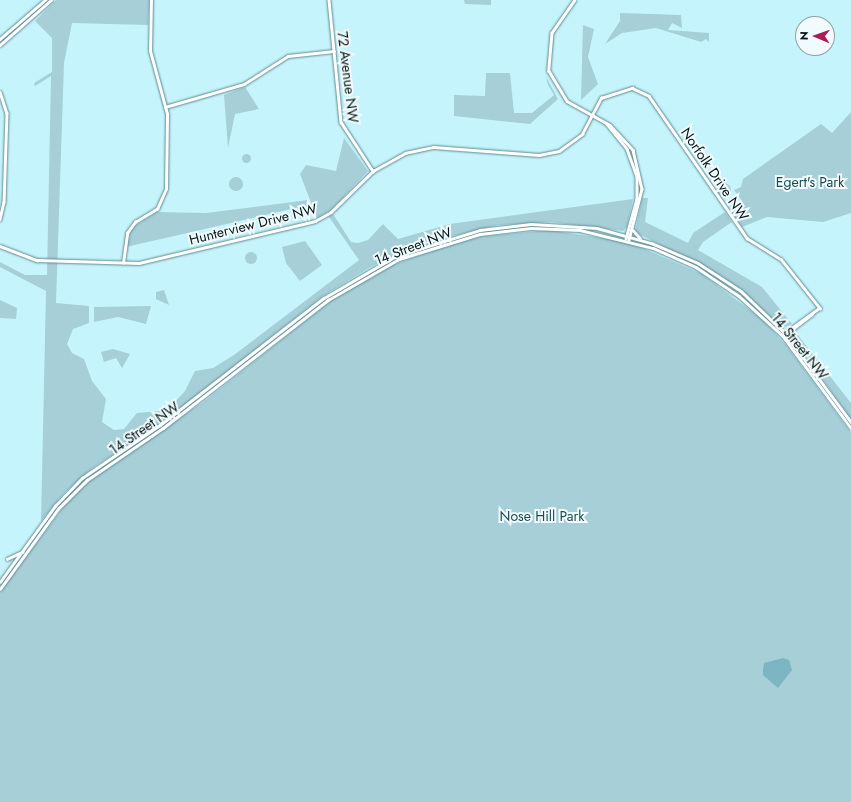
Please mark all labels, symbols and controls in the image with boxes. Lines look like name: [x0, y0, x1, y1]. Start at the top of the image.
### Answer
north arrow: [795, 16, 835, 56]
street label: 72 Avenue NW: [334, 30, 362, 124]
text: N: [796, 31, 812, 40]
street label: Norfolk Drive NW: [678, 124, 752, 224]
park label: Egert's Park: [776, 174, 844, 190]
street label: Hunterview Drive NW: [187, 200, 319, 248]
street label: 14 Street NW: [372, 224, 454, 268]
street label: 14 Street NW: [768, 309, 832, 383]
street label: 14 Street NW: [106, 398, 182, 458]
park label: Nose Hill Park: [500, 508, 584, 524]

